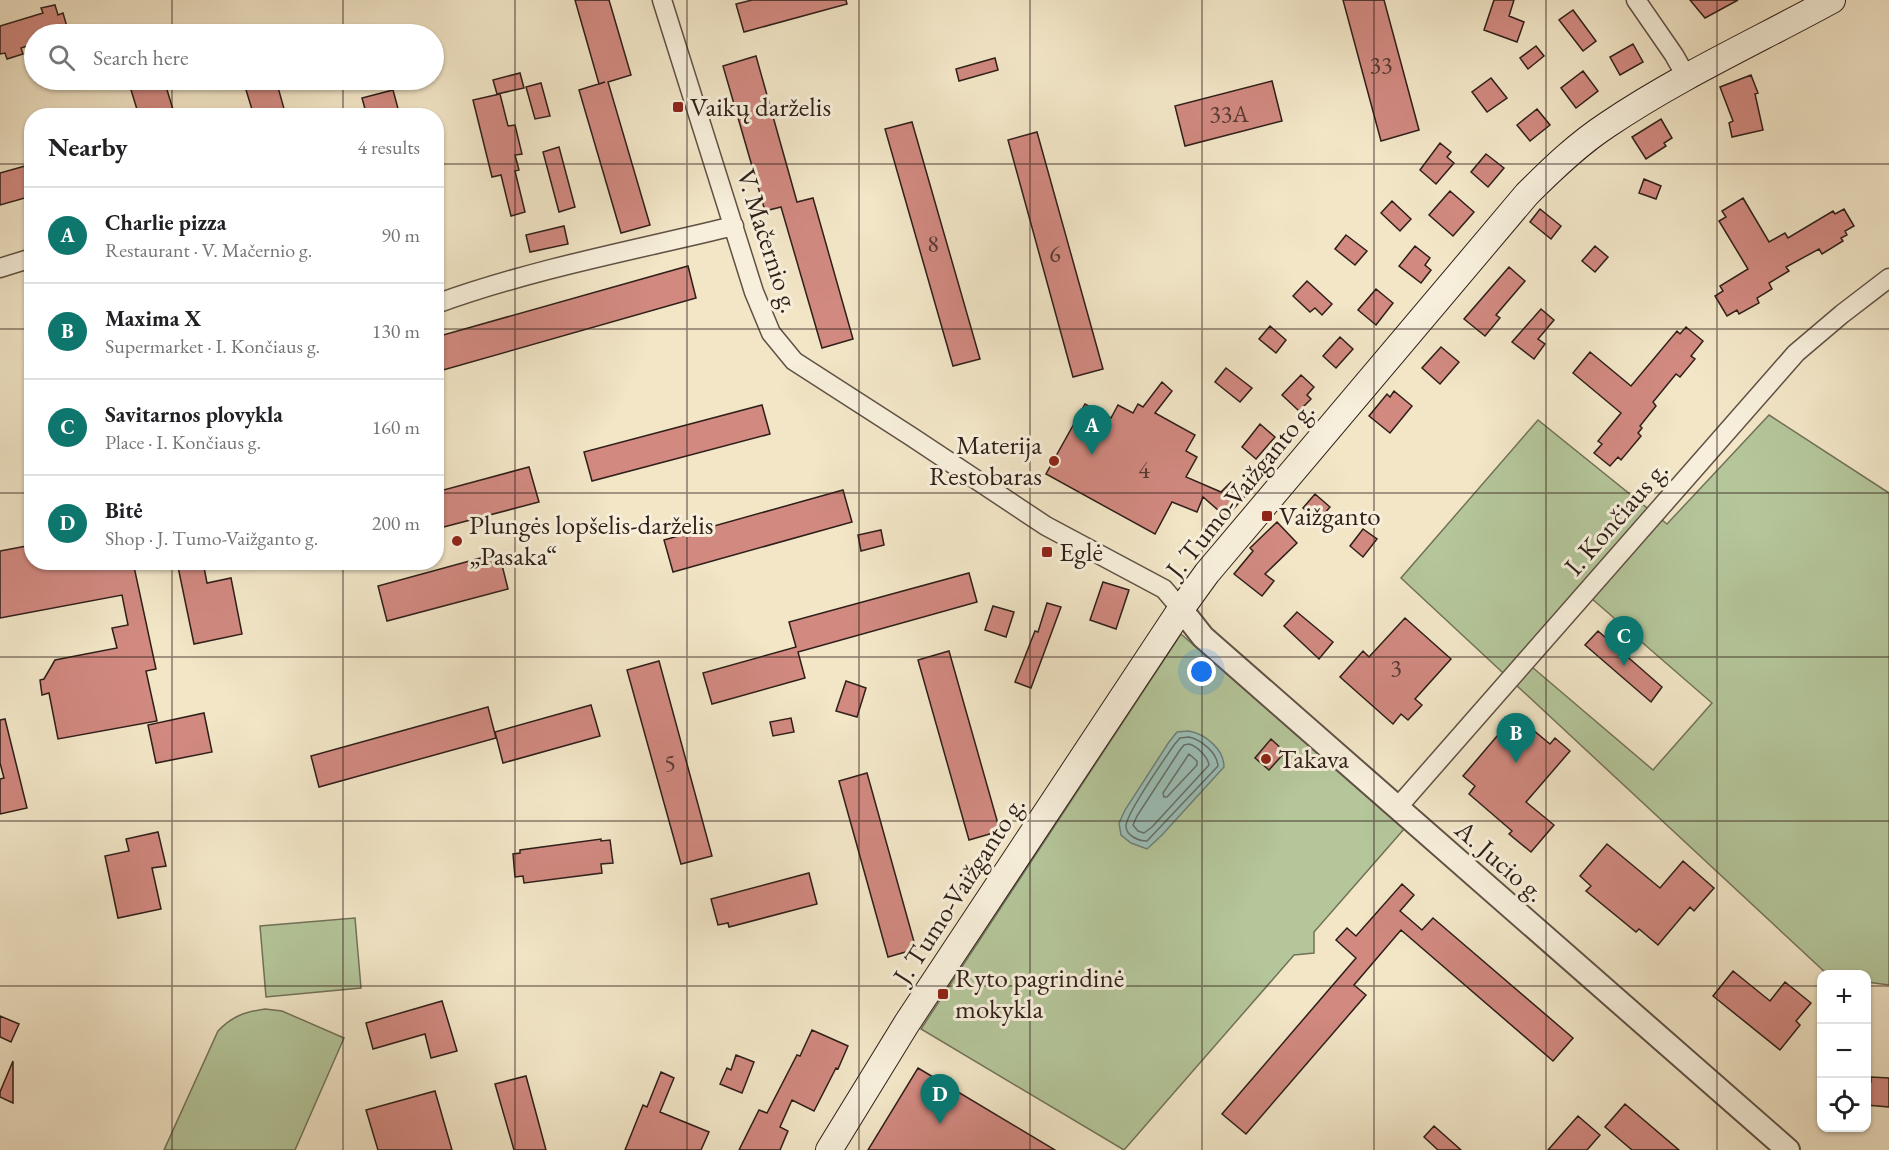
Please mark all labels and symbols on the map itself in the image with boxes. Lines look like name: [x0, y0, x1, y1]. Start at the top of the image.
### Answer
house number: 33: [1369, 49, 1393, 80]
place label: Vaikų darželis: [690, 89, 831, 124]
house number: 33A: [1209, 98, 1249, 129]
marker: Vaikų darželis: [671, 100, 685, 114]
street label: V. Mačernio g.: [729, 164, 808, 317]
house number: 8: [927, 228, 939, 259]
house number: 6: [1049, 238, 1061, 269]
street label: J. Tumo-Vaižganto g.: [1156, 394, 1322, 587]
pin: A: [1072, 406, 1112, 455]
place label: Materija Restobaras: [929, 427, 1042, 493]
street label: I. Končiaus g.: [1556, 453, 1675, 583]
marker: Materija Restobaras: [1047, 454, 1061, 468]
house number: 4: [1138, 454, 1150, 485]
place label: Vaižganto: [1279, 498, 1381, 533]
place label: Plungės lopšelis-darželis „Pasaka“: [469, 507, 714, 573]
marker: Vaižganto: [1260, 509, 1274, 523]
marker: Plungės lopšelis-darželis „Pasaka“: [450, 534, 464, 548]
place label: Eglė: [1059, 534, 1103, 569]
marker: Eglė: [1040, 545, 1054, 559]
pin: C: [1604, 616, 1644, 666]
house number: 3: [1390, 652, 1402, 683]
your location: [1187, 657, 1216, 686]
pin: B: [1496, 714, 1536, 763]
place label: Takava: [1278, 741, 1349, 776]
house number: 5: [664, 747, 676, 778]
marker: Takava: [1259, 752, 1273, 766]
street label: J. Tumo-Vaižganto g.: [883, 789, 1033, 992]
street label: A. Jucio g.: [1447, 811, 1553, 909]
place label: Ryto pagrindinė mokykla: [955, 960, 1124, 1026]
marker: Ryto pagrindinė mokykla: [936, 987, 950, 1001]
pin: D: [920, 1074, 960, 1124]

